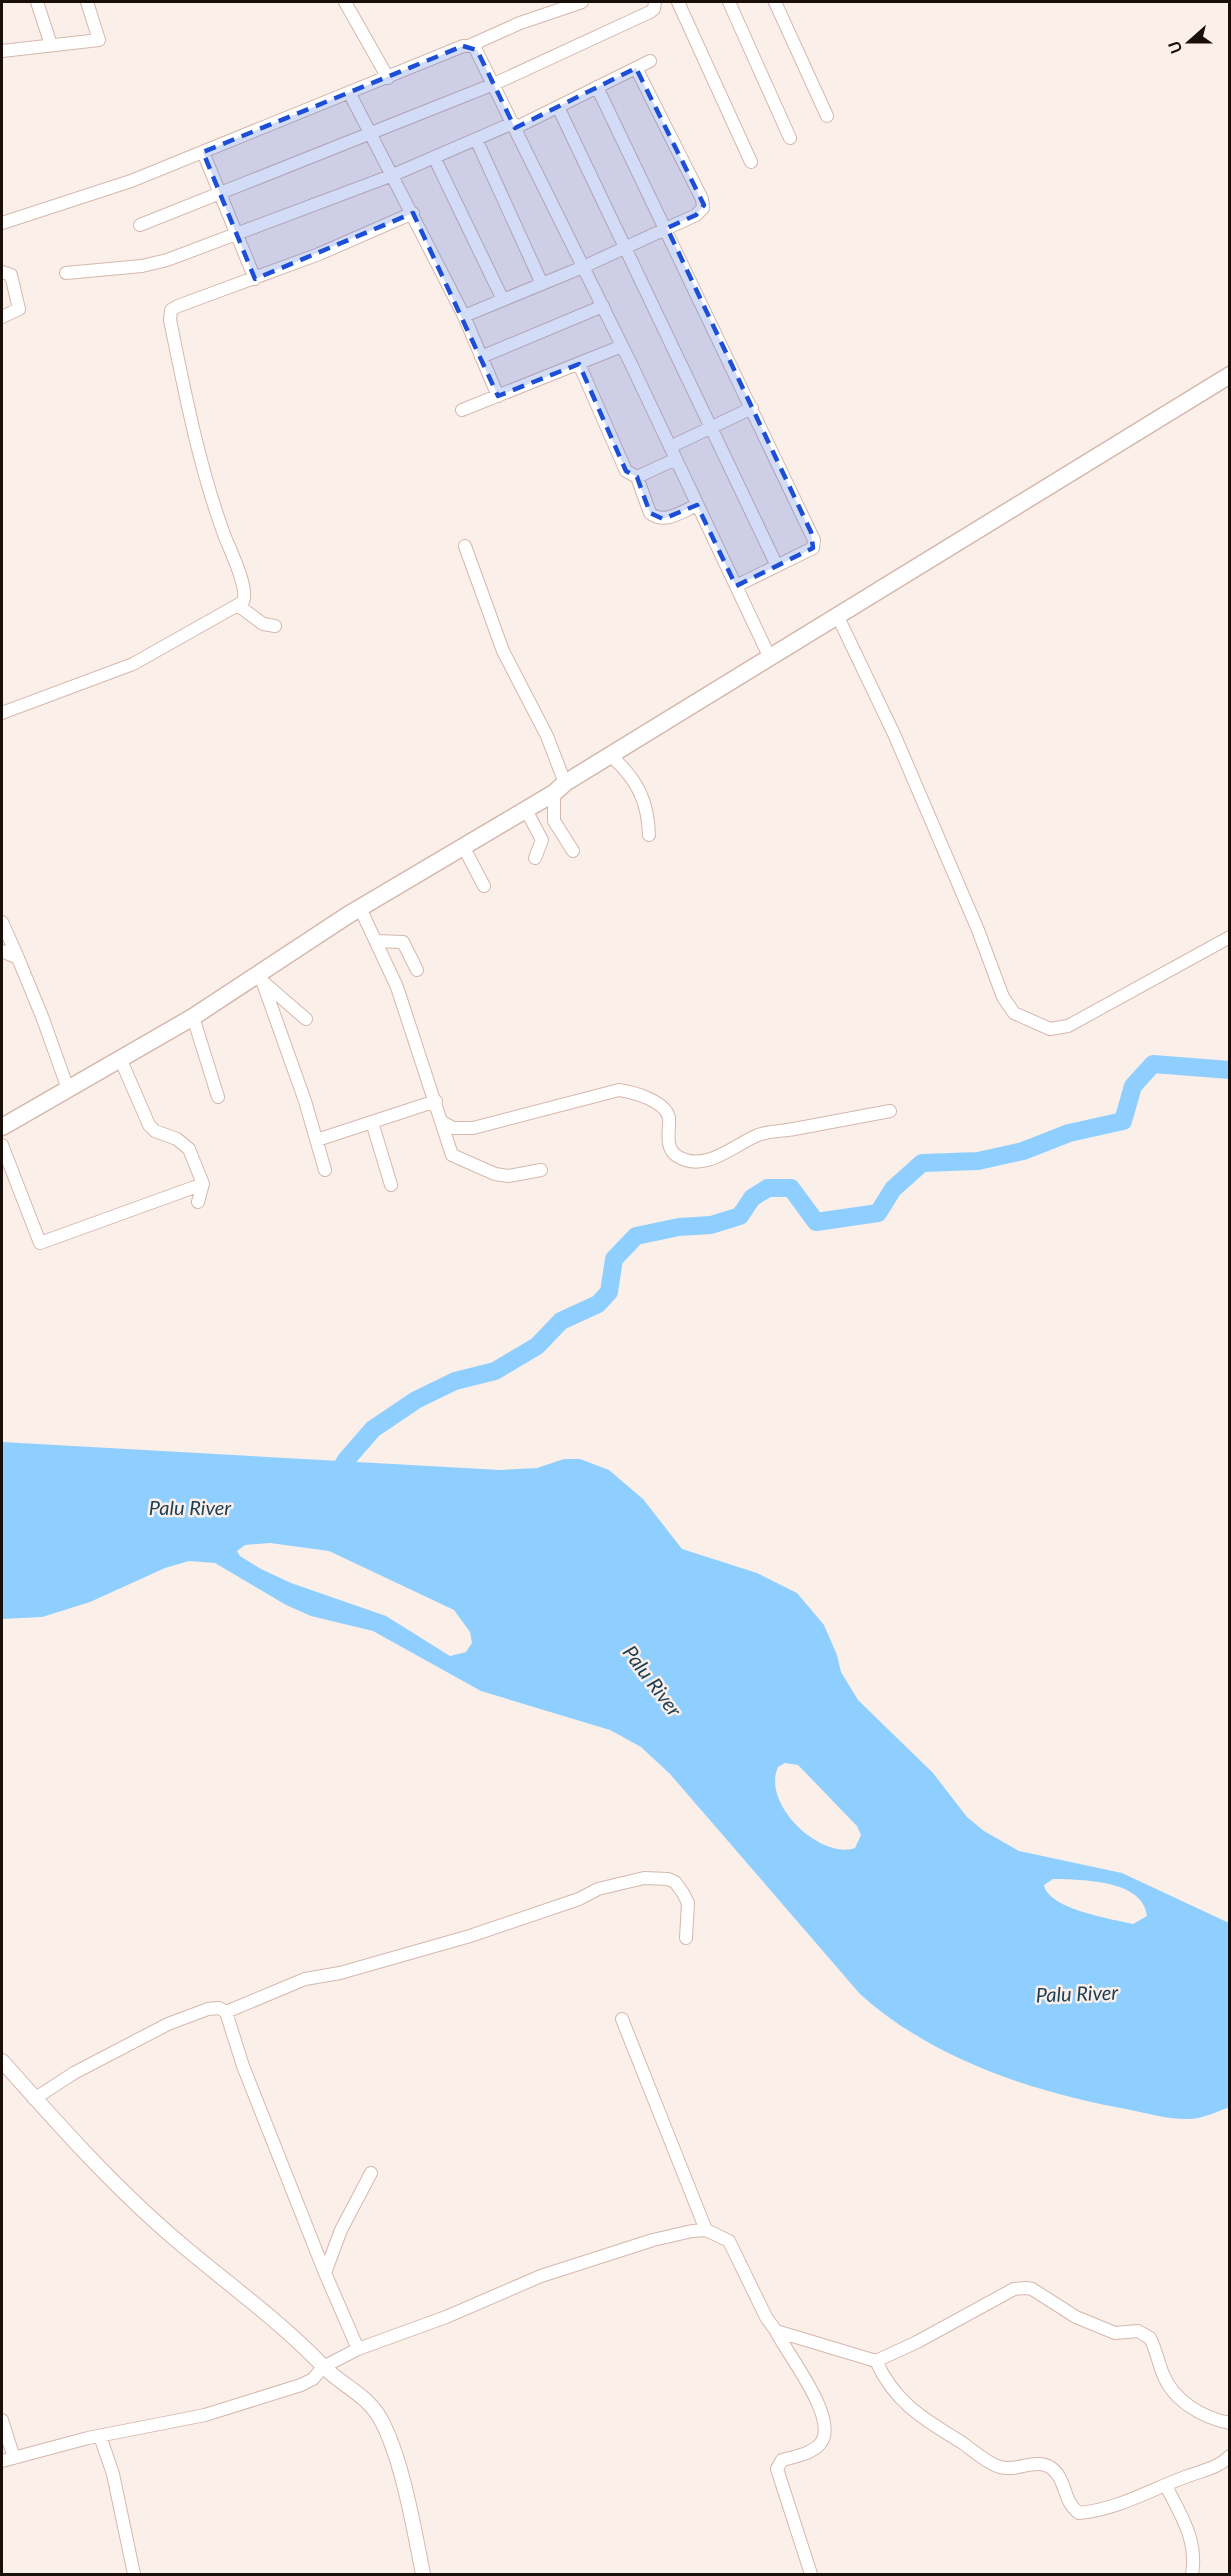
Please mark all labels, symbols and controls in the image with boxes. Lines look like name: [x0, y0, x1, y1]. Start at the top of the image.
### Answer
north arrow: [1159, 12, 1219, 72]
text: U: [1164, 39, 1186, 57]
water label: Palu River: [149, 1495, 232, 1519]
water label: Palu River: [618, 1640, 688, 1721]
water label: Palu River: [1035, 1980, 1120, 2006]

